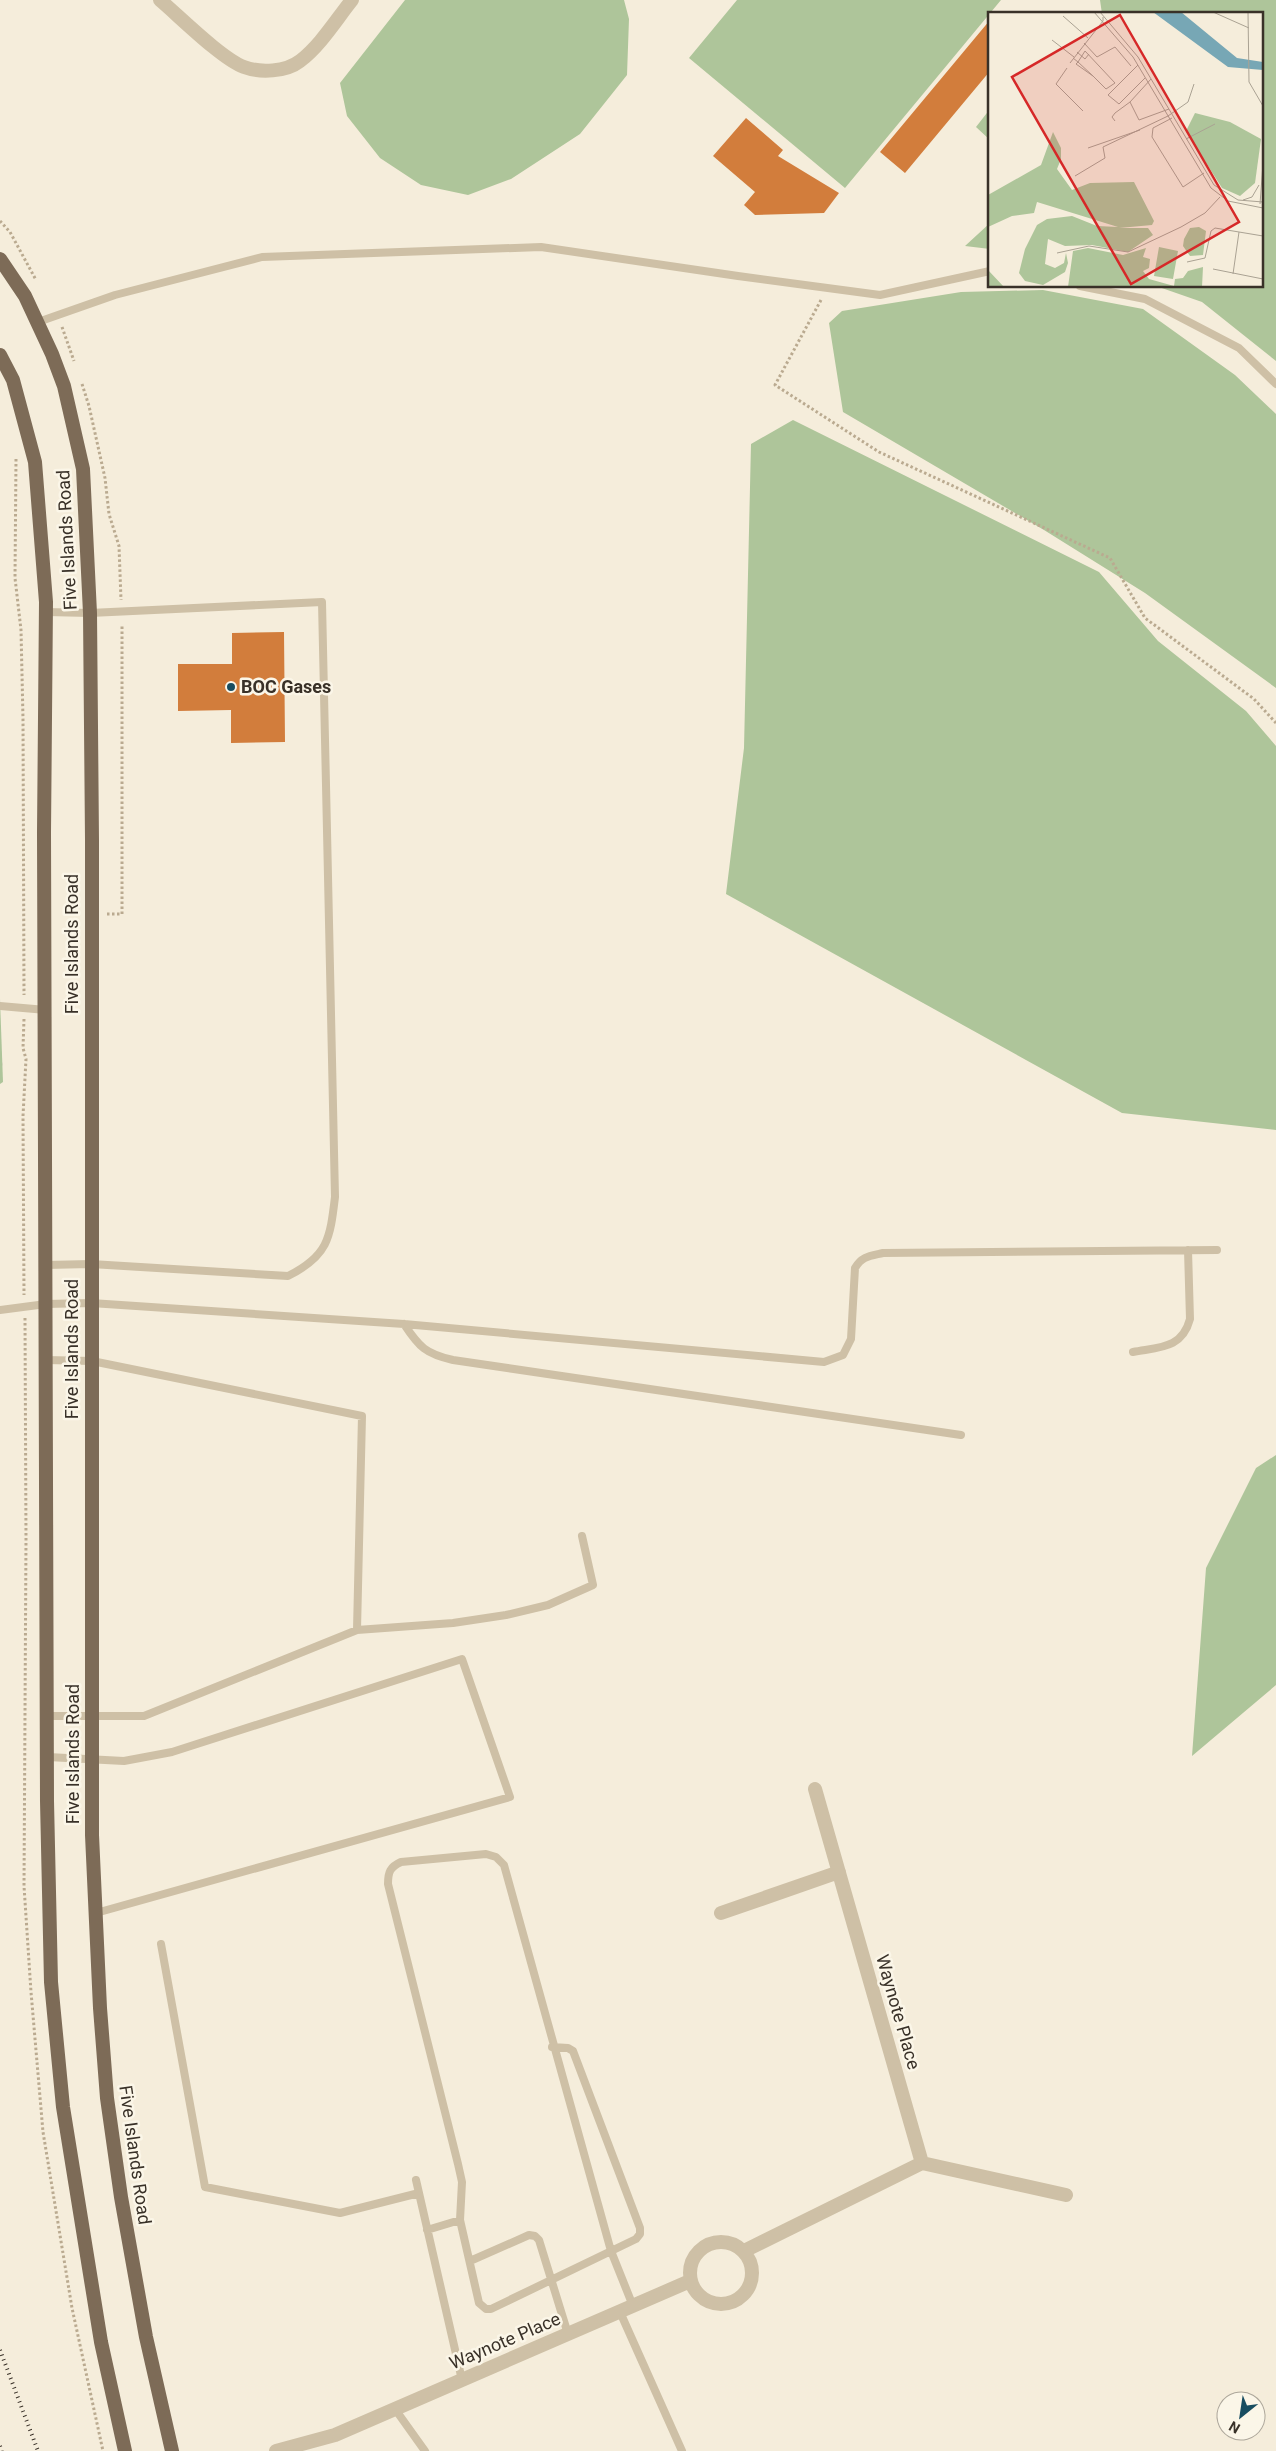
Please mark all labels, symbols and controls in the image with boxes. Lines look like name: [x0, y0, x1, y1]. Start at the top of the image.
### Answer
inset map: [988, 12, 1264, 288]
street label: Five Islands Road: [52, 469, 81, 611]
place label: BOC Gases: [241, 676, 331, 697]
marker: BOC Gases: [225, 681, 237, 693]
street label: Five Islands Road: [61, 874, 82, 1014]
street label: Five Islands Road: [61, 1279, 82, 1419]
street label: Five Islands Road: [62, 1684, 83, 1824]
street label: Waynote Place: [872, 1952, 925, 2072]
street label: Five Islands Road: [115, 2084, 156, 2226]
street label: Waynote Place: [446, 2308, 563, 2373]
north arrow: [1216, 2391, 1266, 2441]
text: N: [1226, 2418, 1243, 2437]

